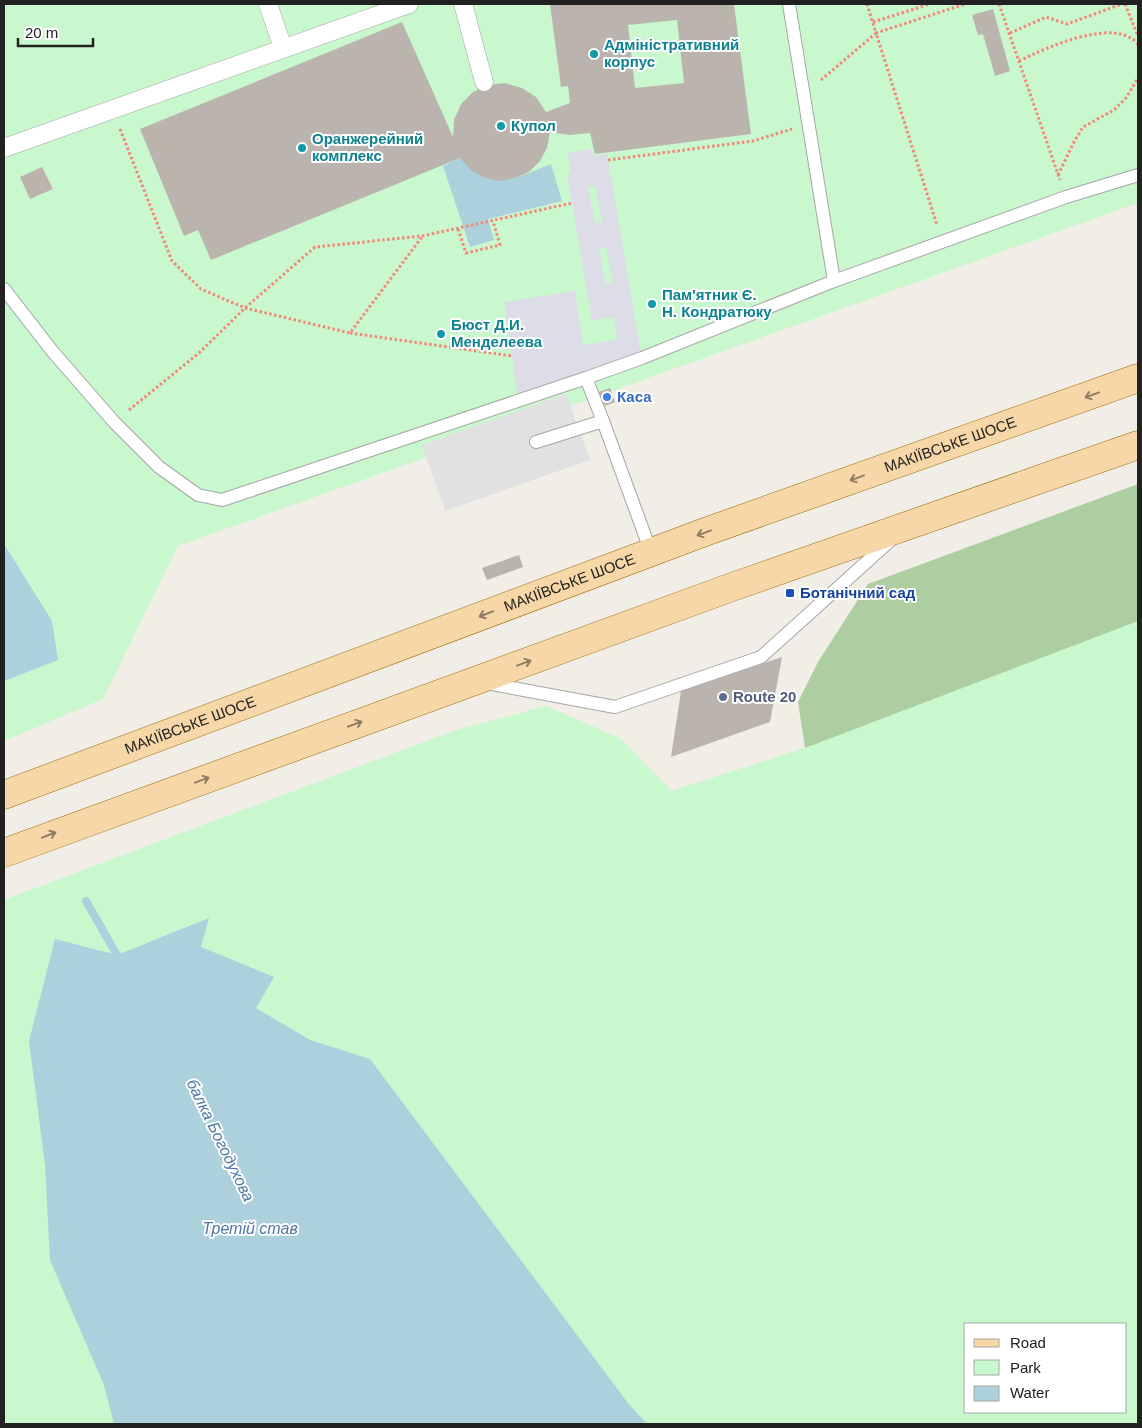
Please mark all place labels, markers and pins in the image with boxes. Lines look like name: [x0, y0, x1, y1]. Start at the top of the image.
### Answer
place label: Адміністративний корпус: [604, 36, 739, 70]
marker: Адміністративний корпус: [588, 48, 600, 60]
place label: Купол: [511, 117, 556, 134]
marker: Купол: [495, 120, 507, 132]
place label: Оранжерейний комплекс: [312, 130, 423, 164]
marker: Оранжерейний комплекс: [296, 142, 308, 154]
place label: Пам'ятник Є. Н. Кондратюку: [662, 286, 772, 320]
marker: Пам'ятник Є. Н. Кондратюку: [646, 298, 658, 310]
place label: Бюст Д.И. Менделеева: [451, 316, 543, 350]
marker: Бюст Д.И. Менделеева: [435, 328, 447, 340]
place label: Каса: [617, 388, 652, 405]
marker: Каса: [601, 391, 613, 403]
place label: Ботанічний сад: [800, 584, 916, 601]
marker: Ботанічний сад: [784, 587, 796, 599]
place label: Route 20: [733, 688, 796, 705]
marker: Route 20: [717, 691, 729, 703]

